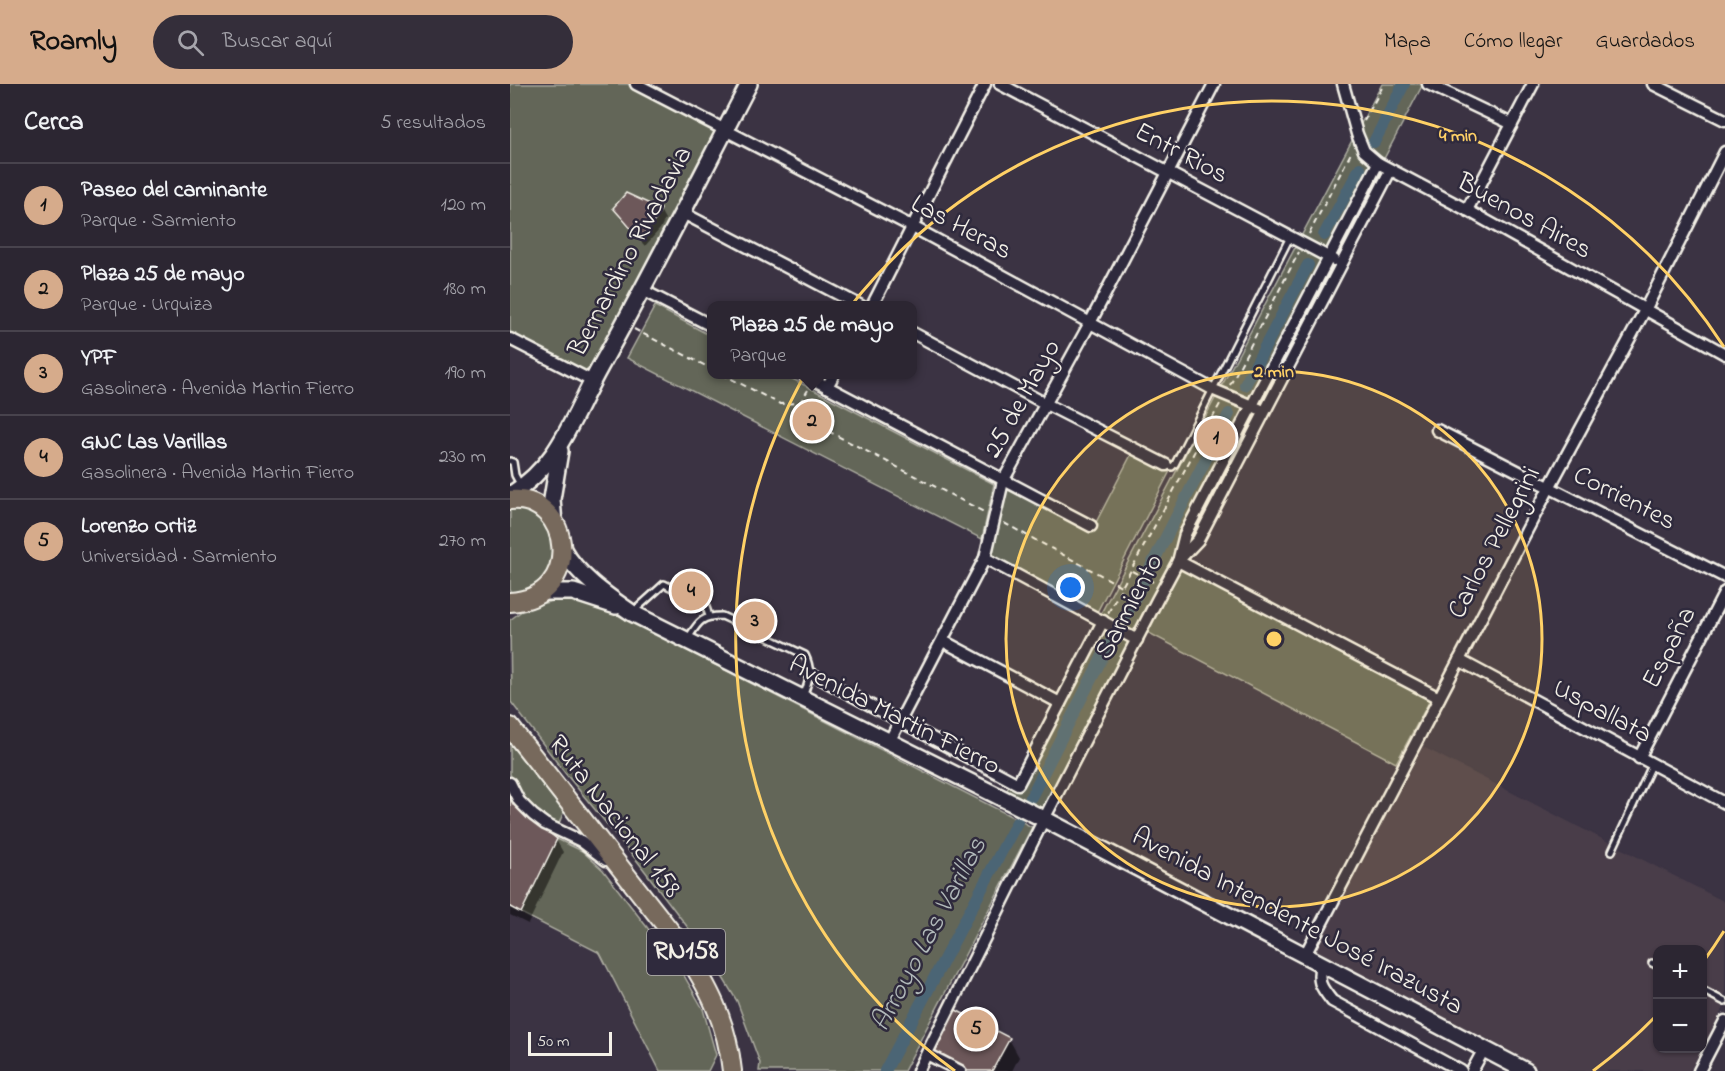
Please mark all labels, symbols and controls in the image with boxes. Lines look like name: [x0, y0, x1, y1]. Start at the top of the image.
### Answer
search box: [153, 15, 573, 69]
text: Roamly: [30, 22, 117, 63]
icon: search: [174, 26, 207, 59]
text: Buscar aquí: [222, 26, 332, 58]
text: Mapa: [1384, 27, 1431, 57]
text: Cómo llegar: [1464, 27, 1562, 57]
text: Guardados: [1595, 27, 1695, 57]
text: Cerca: [24, 104, 84, 142]
text: 5 resultados: [380, 109, 486, 138]
street label: Entr Rios: [1127, 113, 1235, 195]
text: 4 min: [1439, 124, 1477, 150]
street label: Bernardino Rivadavia: [559, 140, 703, 365]
street label: Buenos Aires: [1448, 163, 1599, 270]
text: Paseo del caminante: [81, 175, 267, 207]
street label: Las Heras: [903, 185, 1019, 271]
text: 1: [40, 191, 47, 220]
text: 120 m: [441, 191, 486, 220]
text: Parque · Sarmiento: [81, 207, 236, 236]
text: Plaza 25 de mayo: [81, 259, 245, 291]
text: 2: [39, 275, 48, 304]
text: 180 m: [443, 275, 486, 304]
text: Parque · Urquiza: [81, 291, 213, 320]
popup: [707, 301, 917, 379]
text: Plaza 25 de mayo: [730, 310, 894, 342]
street label: 25 de Mayo: [974, 332, 1072, 466]
text: Parque: [730, 342, 786, 371]
text: YPF: [81, 343, 117, 375]
text: 3: [39, 359, 48, 388]
text: 190 m: [444, 359, 486, 388]
text: 2 min: [1253, 360, 1294, 386]
text: Gasolinera · Avenida Martin Fierro: [81, 375, 354, 404]
pin: 2: [792, 398, 832, 444]
pin: 1: [1196, 416, 1236, 460]
text: GNC Las Varillas: [81, 427, 227, 459]
text: 4: [39, 443, 48, 472]
text: 230 m: [439, 443, 486, 472]
street label: Corrientes: [1566, 456, 1682, 542]
text: Gasolinera · Avenida Martin Fierro: [81, 459, 354, 488]
street label: Carlos Pellegrini: [1438, 460, 1552, 626]
text: Lorenzo Ortiz: [81, 511, 196, 543]
text: 5: [38, 527, 49, 556]
text: 270 m: [439, 527, 486, 556]
text: Universidad · Sarmiento: [81, 543, 277, 572]
street label: Sarmiento: [1086, 547, 1174, 667]
pin: 4: [672, 568, 711, 614]
your location: [1056, 573, 1085, 602]
pin: 3: [736, 598, 774, 644]
street label: España: [1633, 600, 1707, 696]
centre of rings: [1264, 629, 1284, 649]
street label: Avenida Martin Fierro: [781, 646, 1007, 786]
street label: Uspallata: [1545, 670, 1659, 754]
street label: Ruta Nacional 158: [538, 727, 690, 907]
street label: Avenida Intendente José Irazusta: [1124, 818, 1470, 1026]
water label: Arroyo Las Varillas: [862, 830, 999, 1039]
road number: RN158: [647, 929, 725, 975]
map controls: [1653, 945, 1707, 1053]
button: +: [1653, 945, 1707, 999]
button: −: [1653, 999, 1707, 1053]
pin: 5: [956, 1006, 996, 1052]
scale bar: [528, 1029, 612, 1056]
text: 50 m: [537, 1030, 569, 1054]

